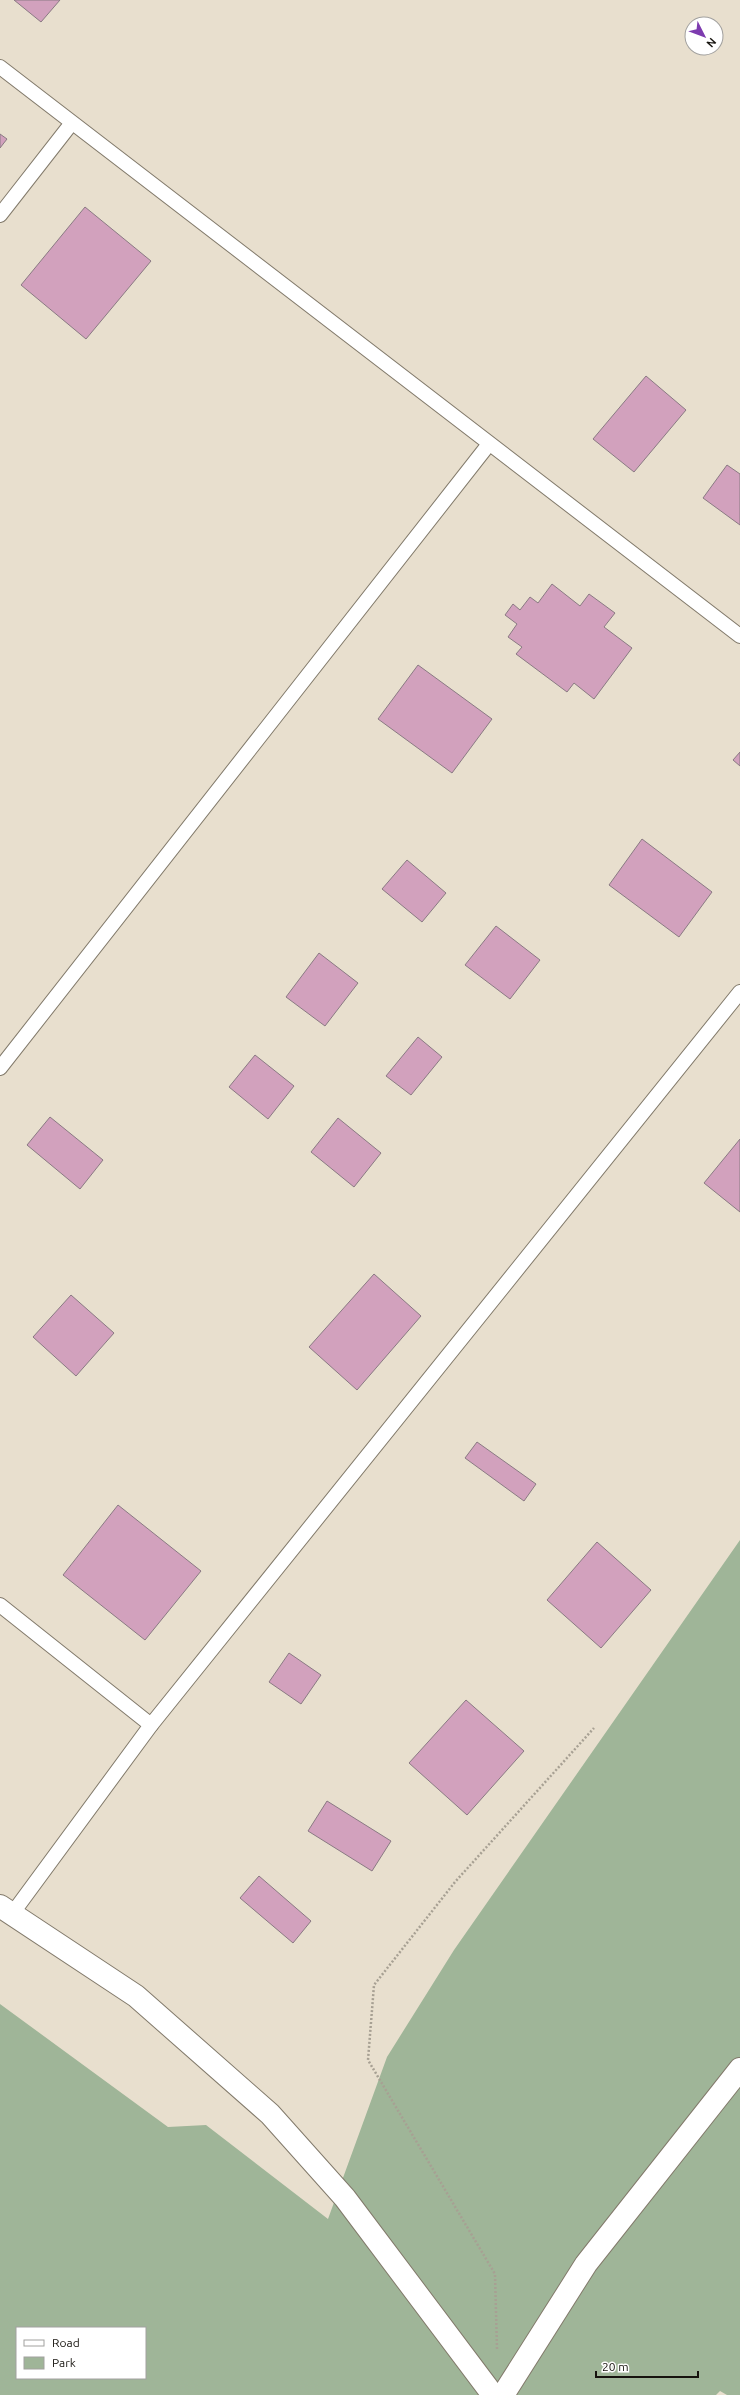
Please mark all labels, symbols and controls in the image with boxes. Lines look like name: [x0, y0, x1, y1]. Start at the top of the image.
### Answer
north arrow: [684, 16, 724, 56]
text: N: [704, 36, 719, 50]
legend: [16, 2327, 146, 2379]
text: Road: [52, 2336, 80, 2349]
scale bar: [596, 2353, 698, 2379]
text: Park: [52, 2356, 76, 2369]
text: 20 m: [602, 2360, 629, 2373]

